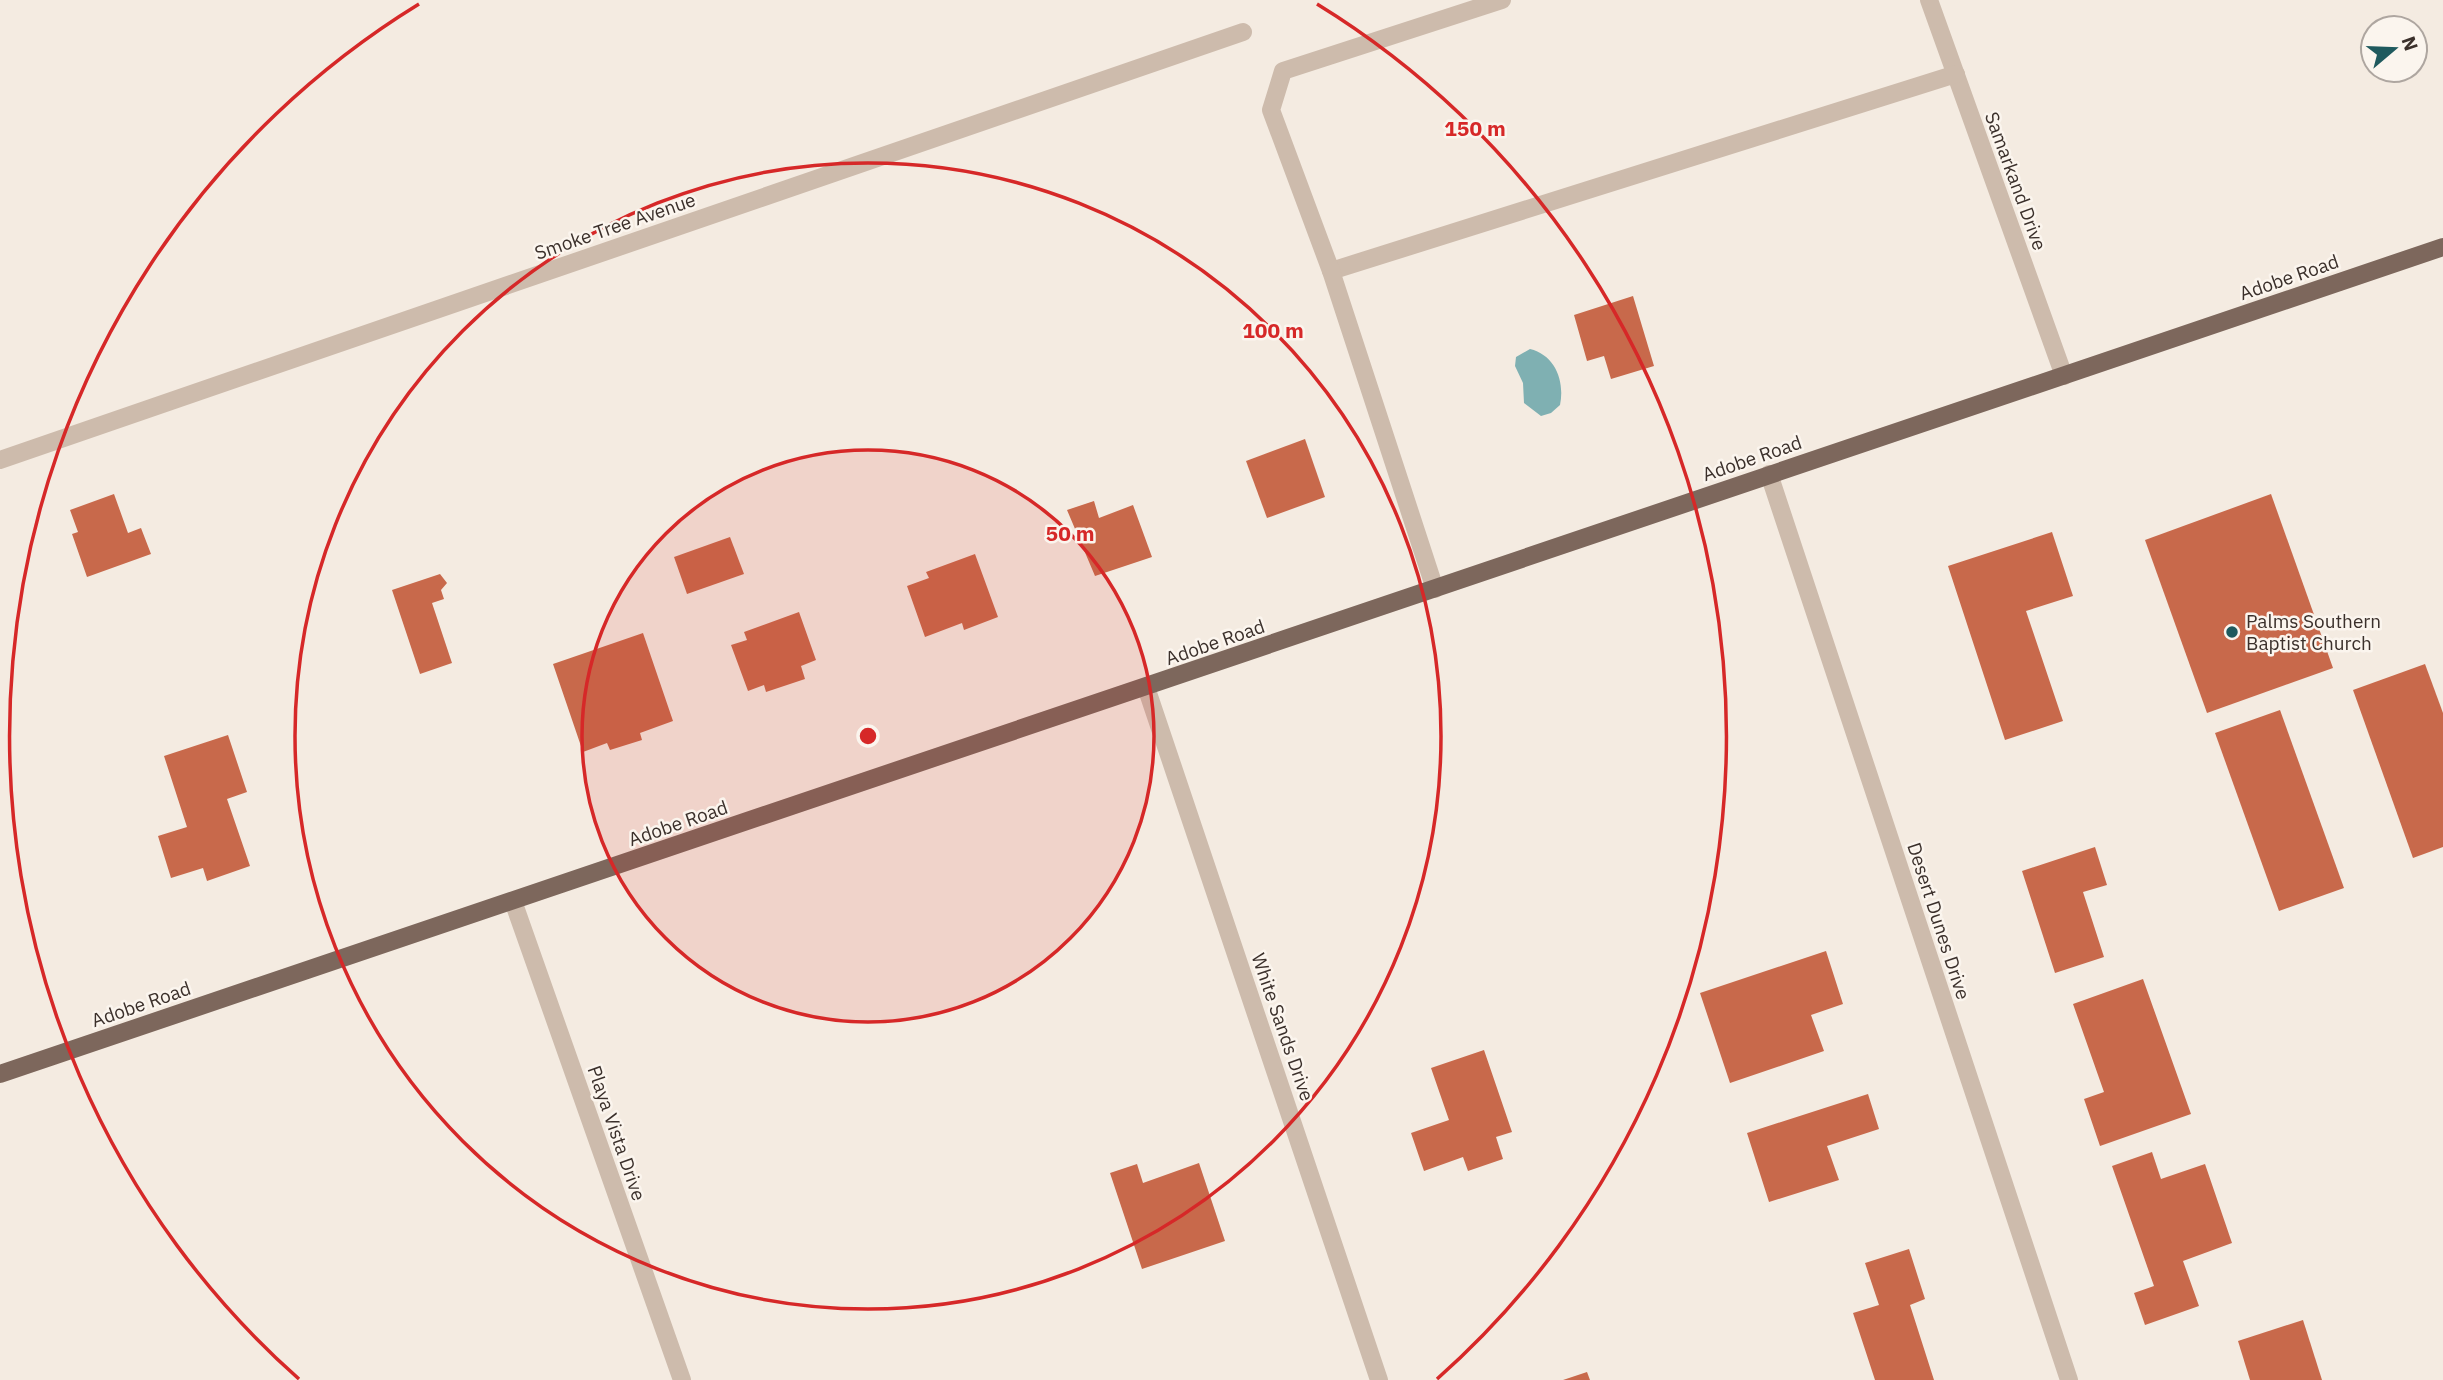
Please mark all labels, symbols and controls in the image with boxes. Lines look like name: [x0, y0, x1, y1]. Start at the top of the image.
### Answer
north arrow: [2359, 14, 2429, 84]
text: N: [2396, 33, 2424, 54]
street label: Samarkand Drive: [1980, 109, 2052, 253]
text: 150 m: [1444, 114, 1506, 142]
street label: Smoke Tree Avenue: [531, 187, 699, 265]
street label: Adobe Road: [2236, 249, 2342, 305]
text: 100 m: [1242, 316, 1304, 344]
street label: Adobe Road: [1699, 430, 1805, 486]
text: 50 m: [1046, 519, 1094, 547]
place label: Palms Southern Baptist Church: [2246, 609, 2381, 655]
street label: Adobe Road: [1162, 614, 1268, 670]
marker: Palms Southern Baptist Church: [2224, 624, 2240, 640]
centre of rings: [856, 724, 880, 748]
street label: Adobe Road: [625, 795, 731, 851]
street label: Desert Dunes Drive: [1902, 839, 1976, 1003]
street label: White Sands Drive: [1246, 950, 1320, 1104]
street label: Adobe Road: [88, 976, 194, 1032]
street label: Playa Vista Drive: [583, 1062, 651, 1204]

